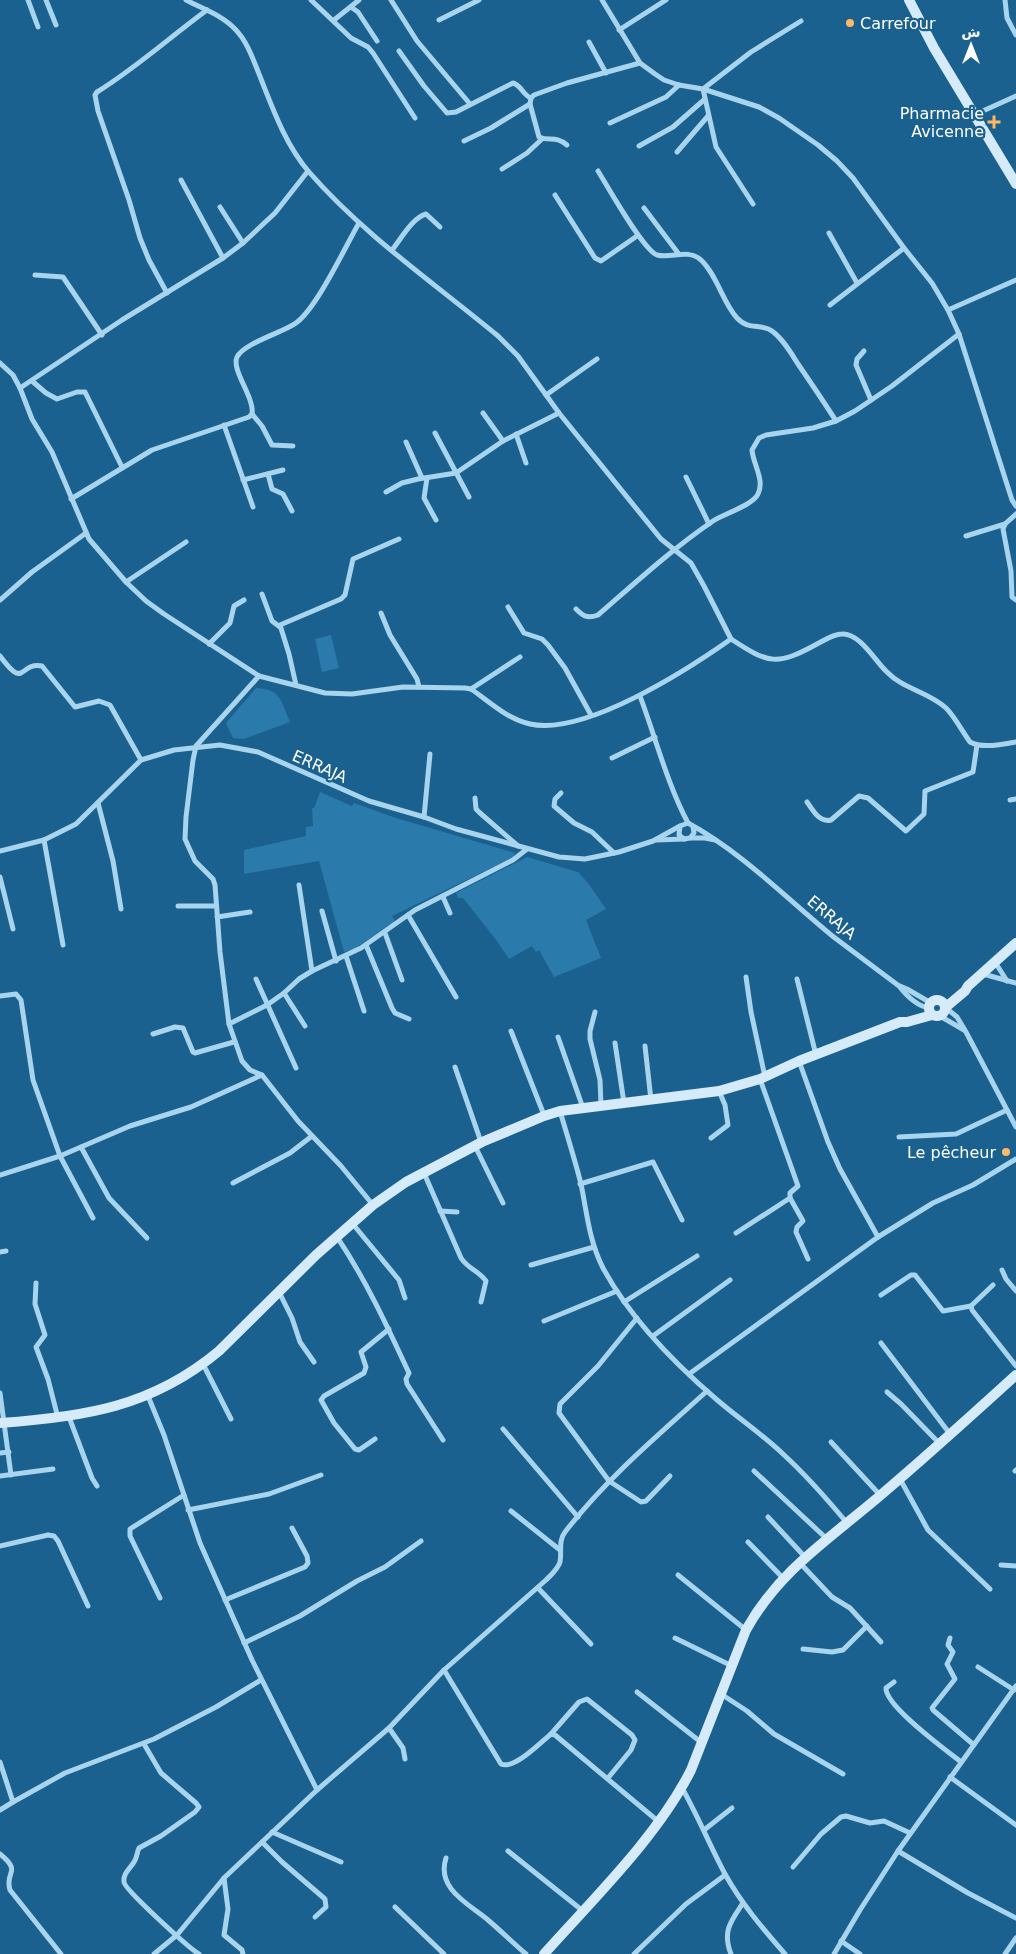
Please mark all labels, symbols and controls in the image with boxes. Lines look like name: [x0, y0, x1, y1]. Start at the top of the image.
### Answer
place label: Carrefour: [860, 14, 936, 33]
marker: Carrefour: [844, 17, 856, 29]
north arrow: [946, 20, 996, 70]
text: ش: [961, 24, 981, 40]
place label: Pharmacie Avicenne: [900, 104, 984, 141]
marker: Pharmacie Avicenne: [988, 116, 1000, 128]
street label: ERRAJA: [289, 746, 350, 787]
street label: ERRAJA: [803, 891, 860, 943]
place label: Le pêcheur: [907, 1143, 996, 1162]
marker: Le pêcheur: [1000, 1146, 1012, 1158]

